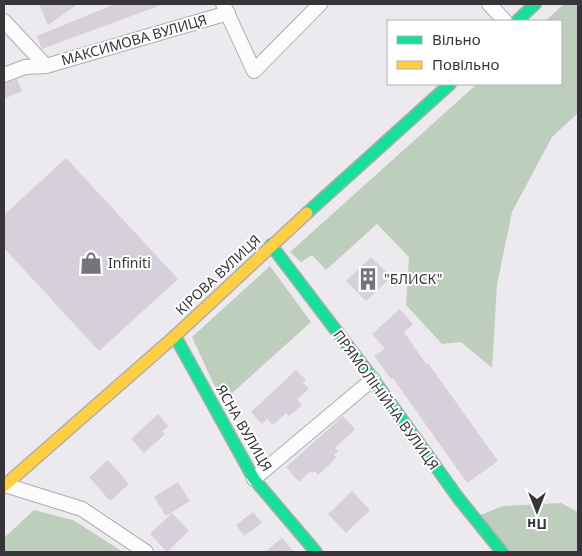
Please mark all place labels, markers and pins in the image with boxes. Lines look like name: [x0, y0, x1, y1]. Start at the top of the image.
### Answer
shop icon: Infiniti: [78, 250, 104, 276]
place label: Infiniti: [108, 253, 151, 272]
building icon: "БЛИСК": [355, 266, 381, 292]
place label: "БЛИСК": [384, 269, 442, 288]

